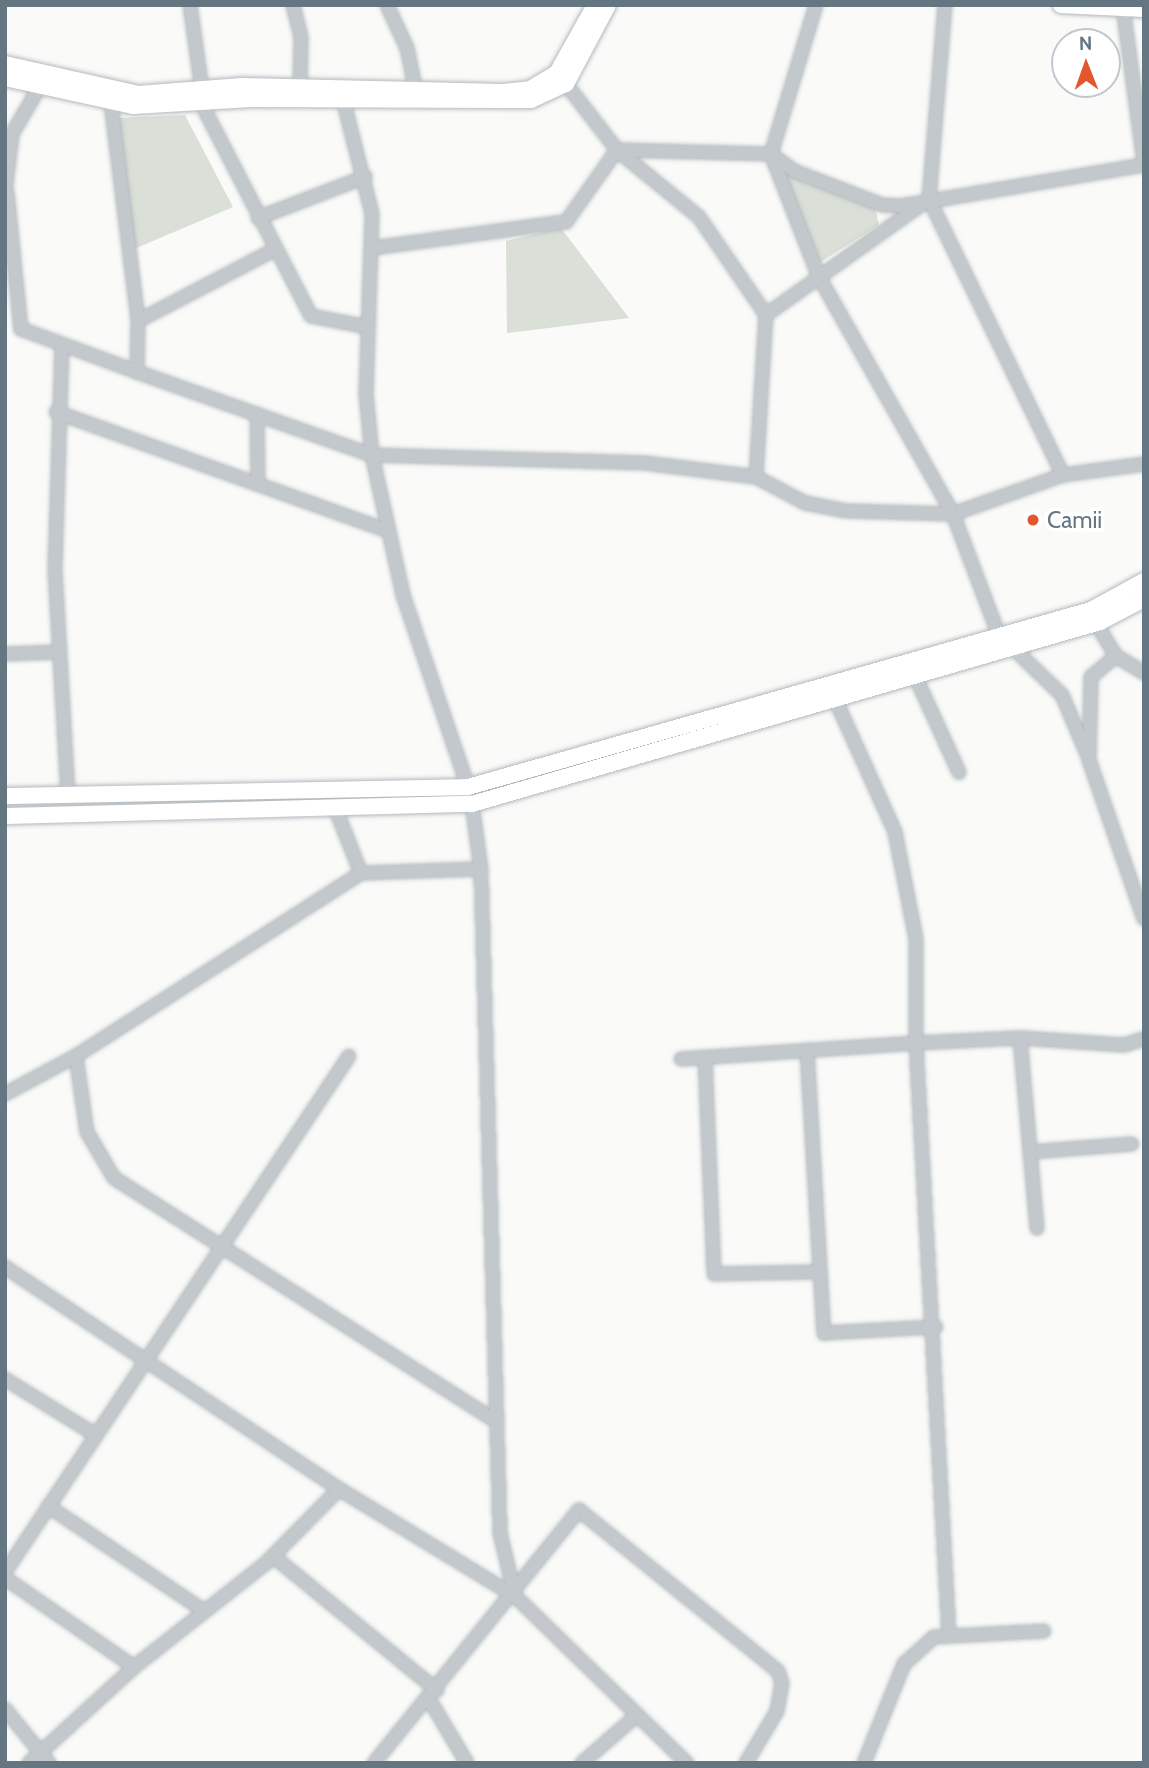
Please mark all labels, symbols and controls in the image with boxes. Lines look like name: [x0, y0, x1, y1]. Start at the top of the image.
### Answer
north arrow: [1051, 28, 1121, 98]
text: N: [1079, 32, 1093, 55]
place label: Camii: [1047, 506, 1102, 534]
marker: Camii: [1025, 512, 1041, 528]

